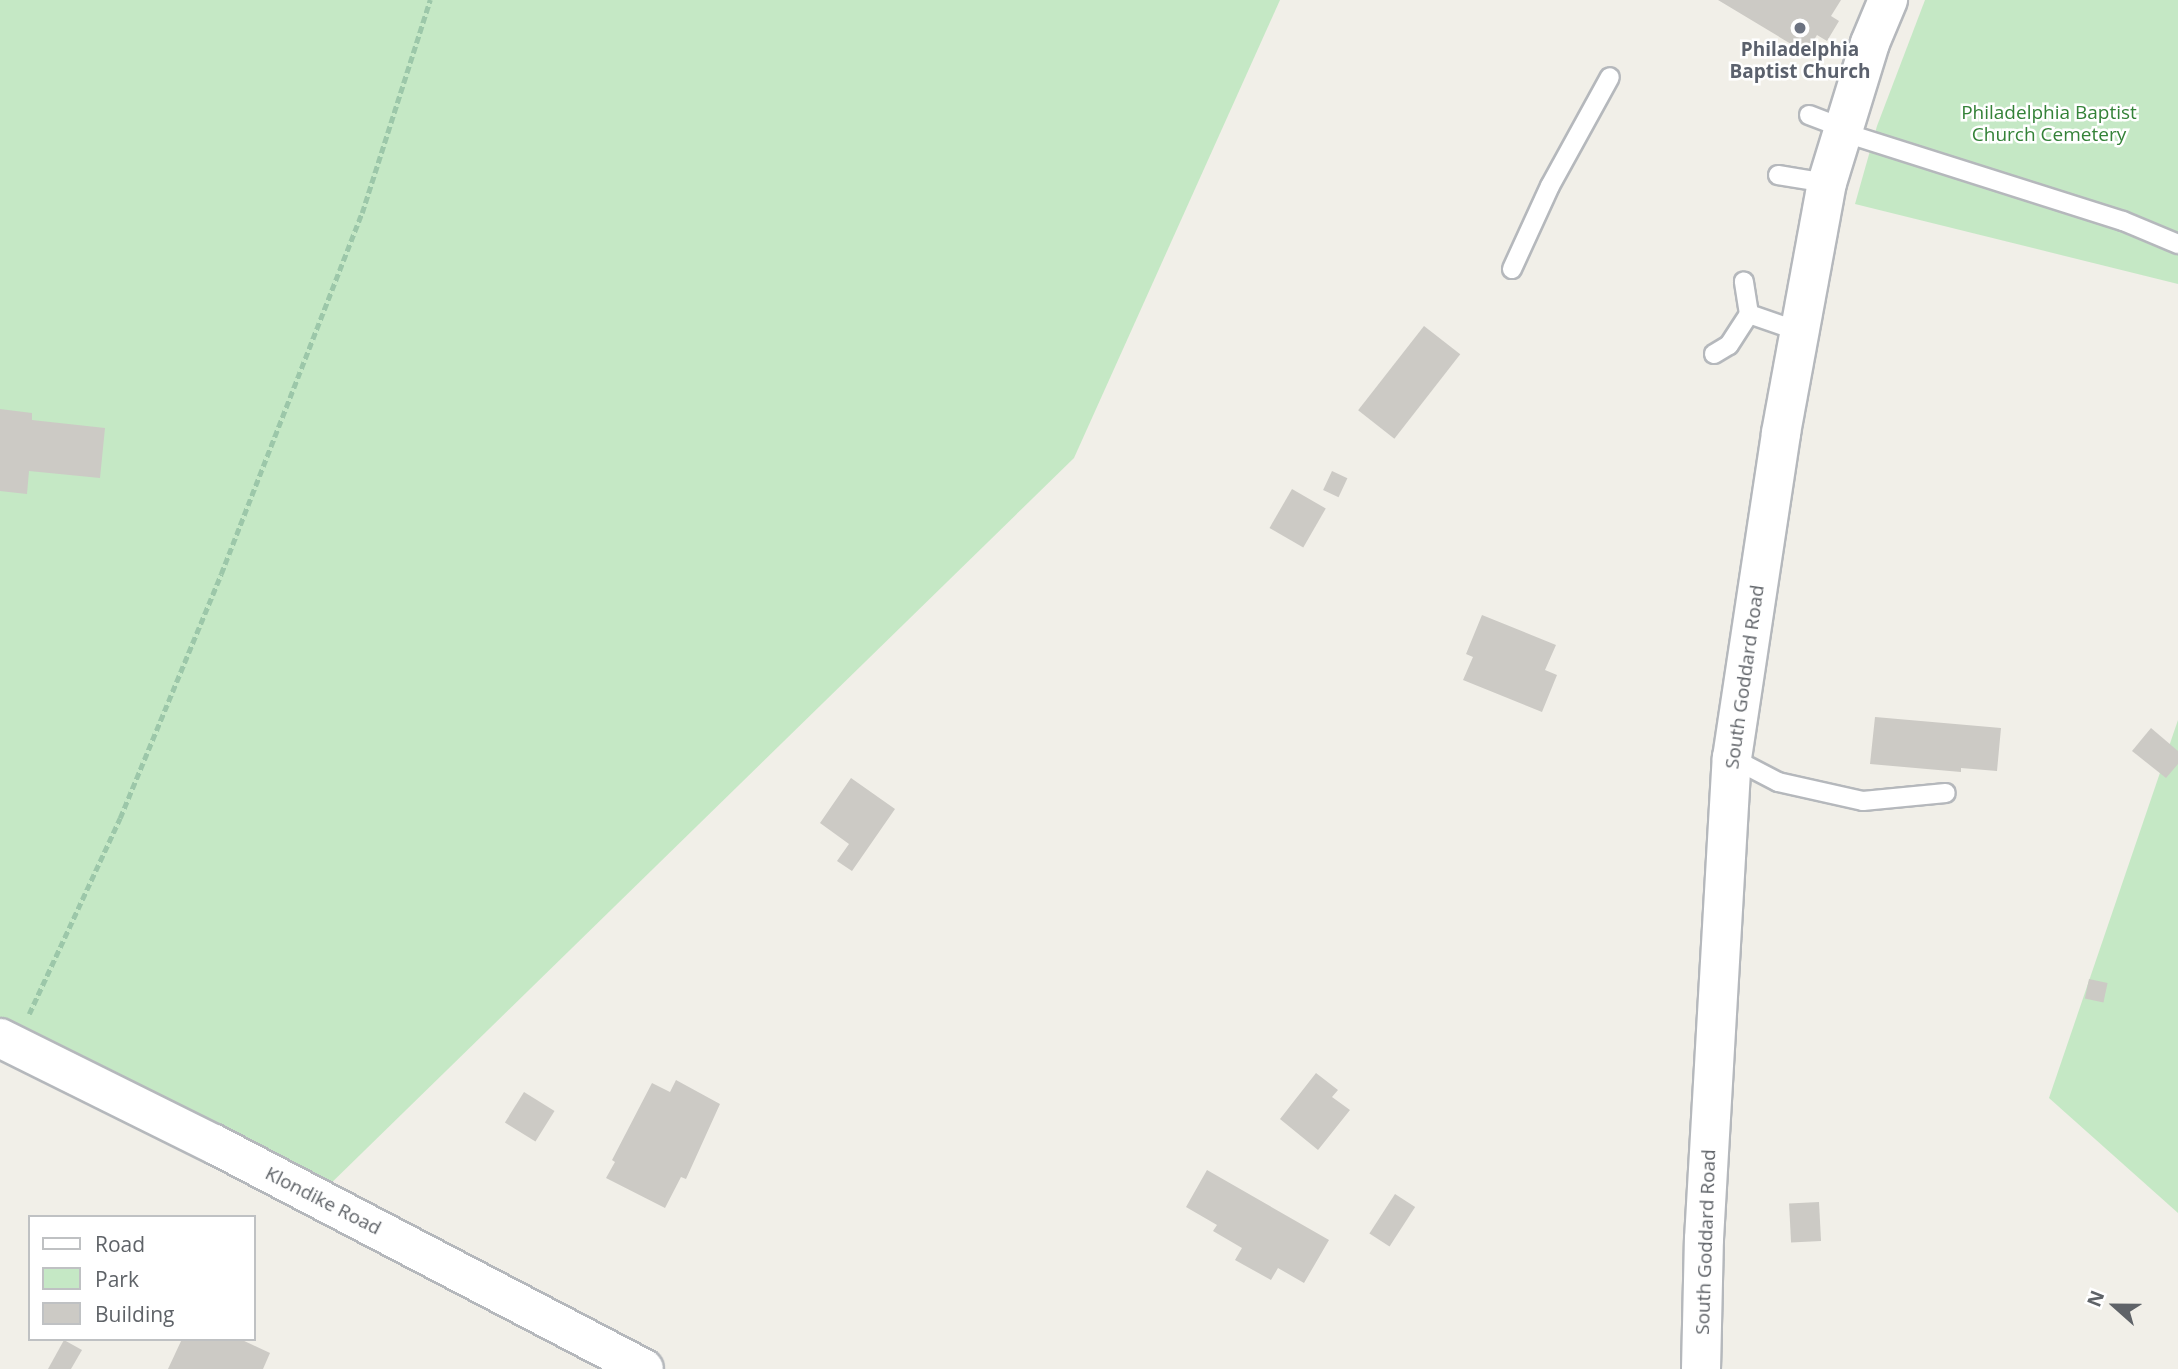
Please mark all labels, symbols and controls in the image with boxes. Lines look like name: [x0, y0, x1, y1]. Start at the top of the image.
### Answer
marker: Philadelphia Baptist Church: [1792, 20, 1808, 36]
place label: Philadelphia Baptist Church: [1730, 39, 1870, 83]
park label: Philadelphia Baptist Church Cemetery: [1961, 102, 2137, 146]
street label: South Goddard Road: [1721, 584, 1769, 770]
street label: South Goddard Road: [1691, 1149, 1721, 1335]
street label: Klondike Road: [261, 1162, 385, 1240]
legend: [28, 1215, 256, 1341]
text: Road: [95, 1230, 145, 1258]
text: Park: [95, 1265, 139, 1293]
north arrow: [2080, 1271, 2150, 1341]
text: N: [2080, 1287, 2110, 1310]
text: Building: [95, 1300, 174, 1328]

